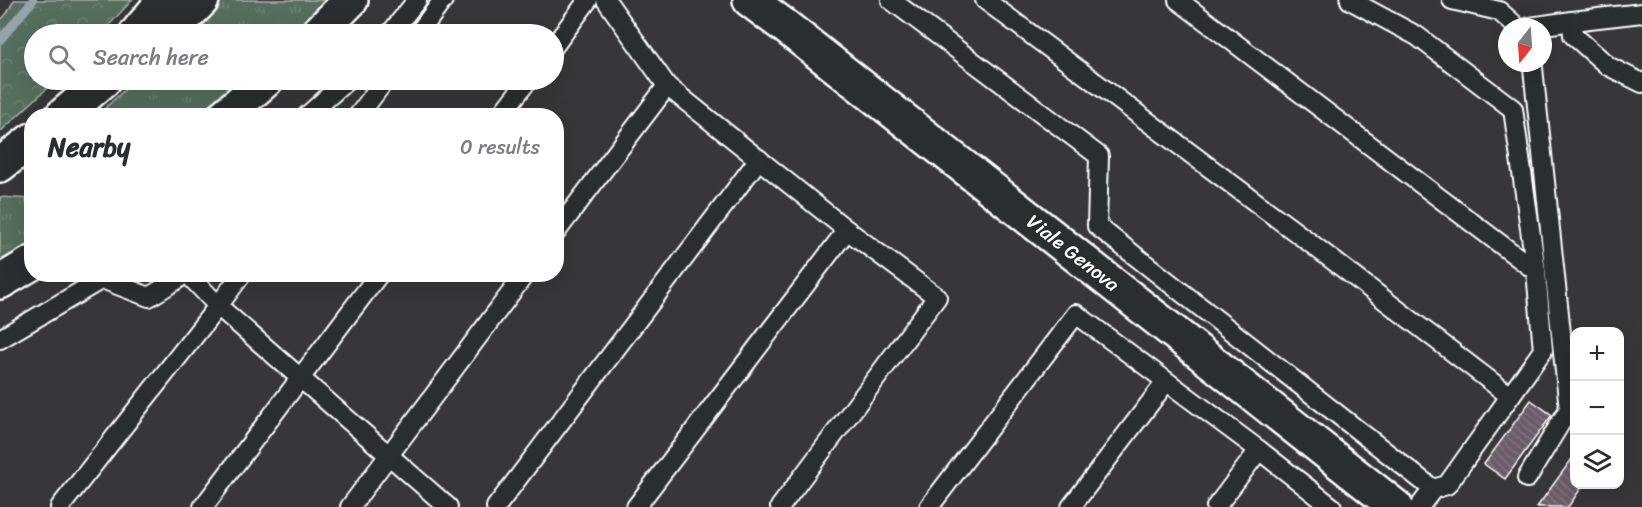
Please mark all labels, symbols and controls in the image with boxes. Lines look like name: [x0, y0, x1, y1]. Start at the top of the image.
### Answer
north arrow: [1498, 18, 1552, 72]
search box: [24, 24, 564, 90]
text: Search here: [93, 38, 209, 77]
icon: search: [45, 41, 78, 74]
text: Nearby: [48, 124, 130, 170]
text: 0 results: [460, 130, 540, 165]
street label: Viale Genova: [1018, 205, 1128, 301]
map controls: [1570, 327, 1624, 489]
button: +: [1570, 327, 1624, 381]
button: −: [1570, 381, 1624, 435]
button: layers: [1570, 435, 1624, 489]

